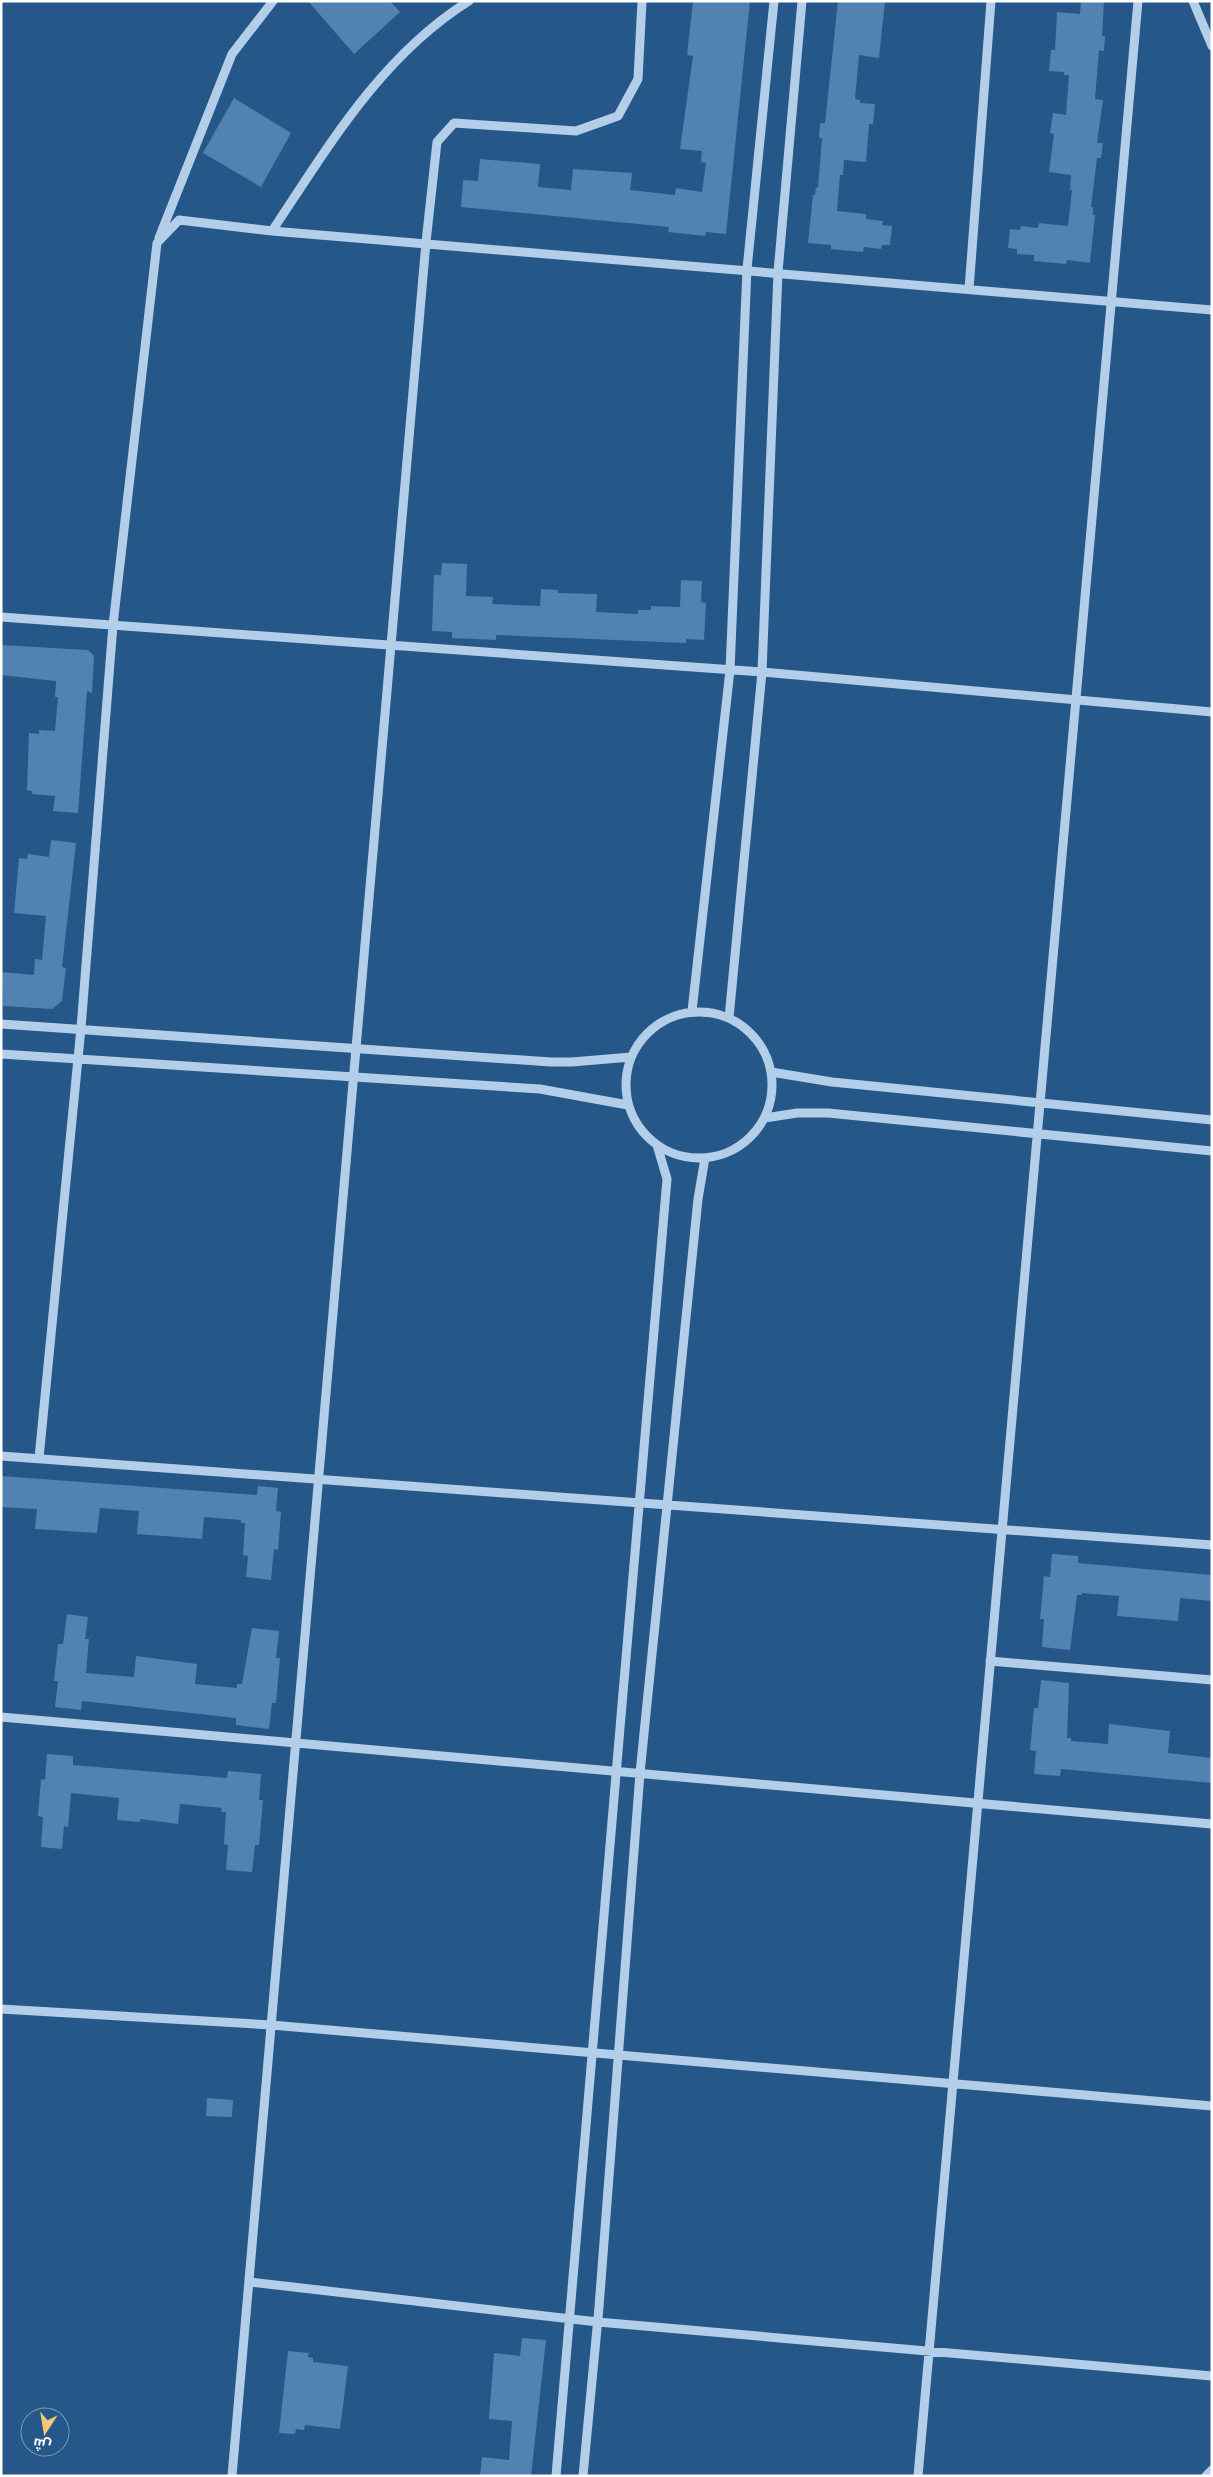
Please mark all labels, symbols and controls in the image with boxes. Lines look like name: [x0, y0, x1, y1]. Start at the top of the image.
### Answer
north arrow: [20, 2407, 70, 2457]
text: ش: [31, 2434, 53, 2456]

